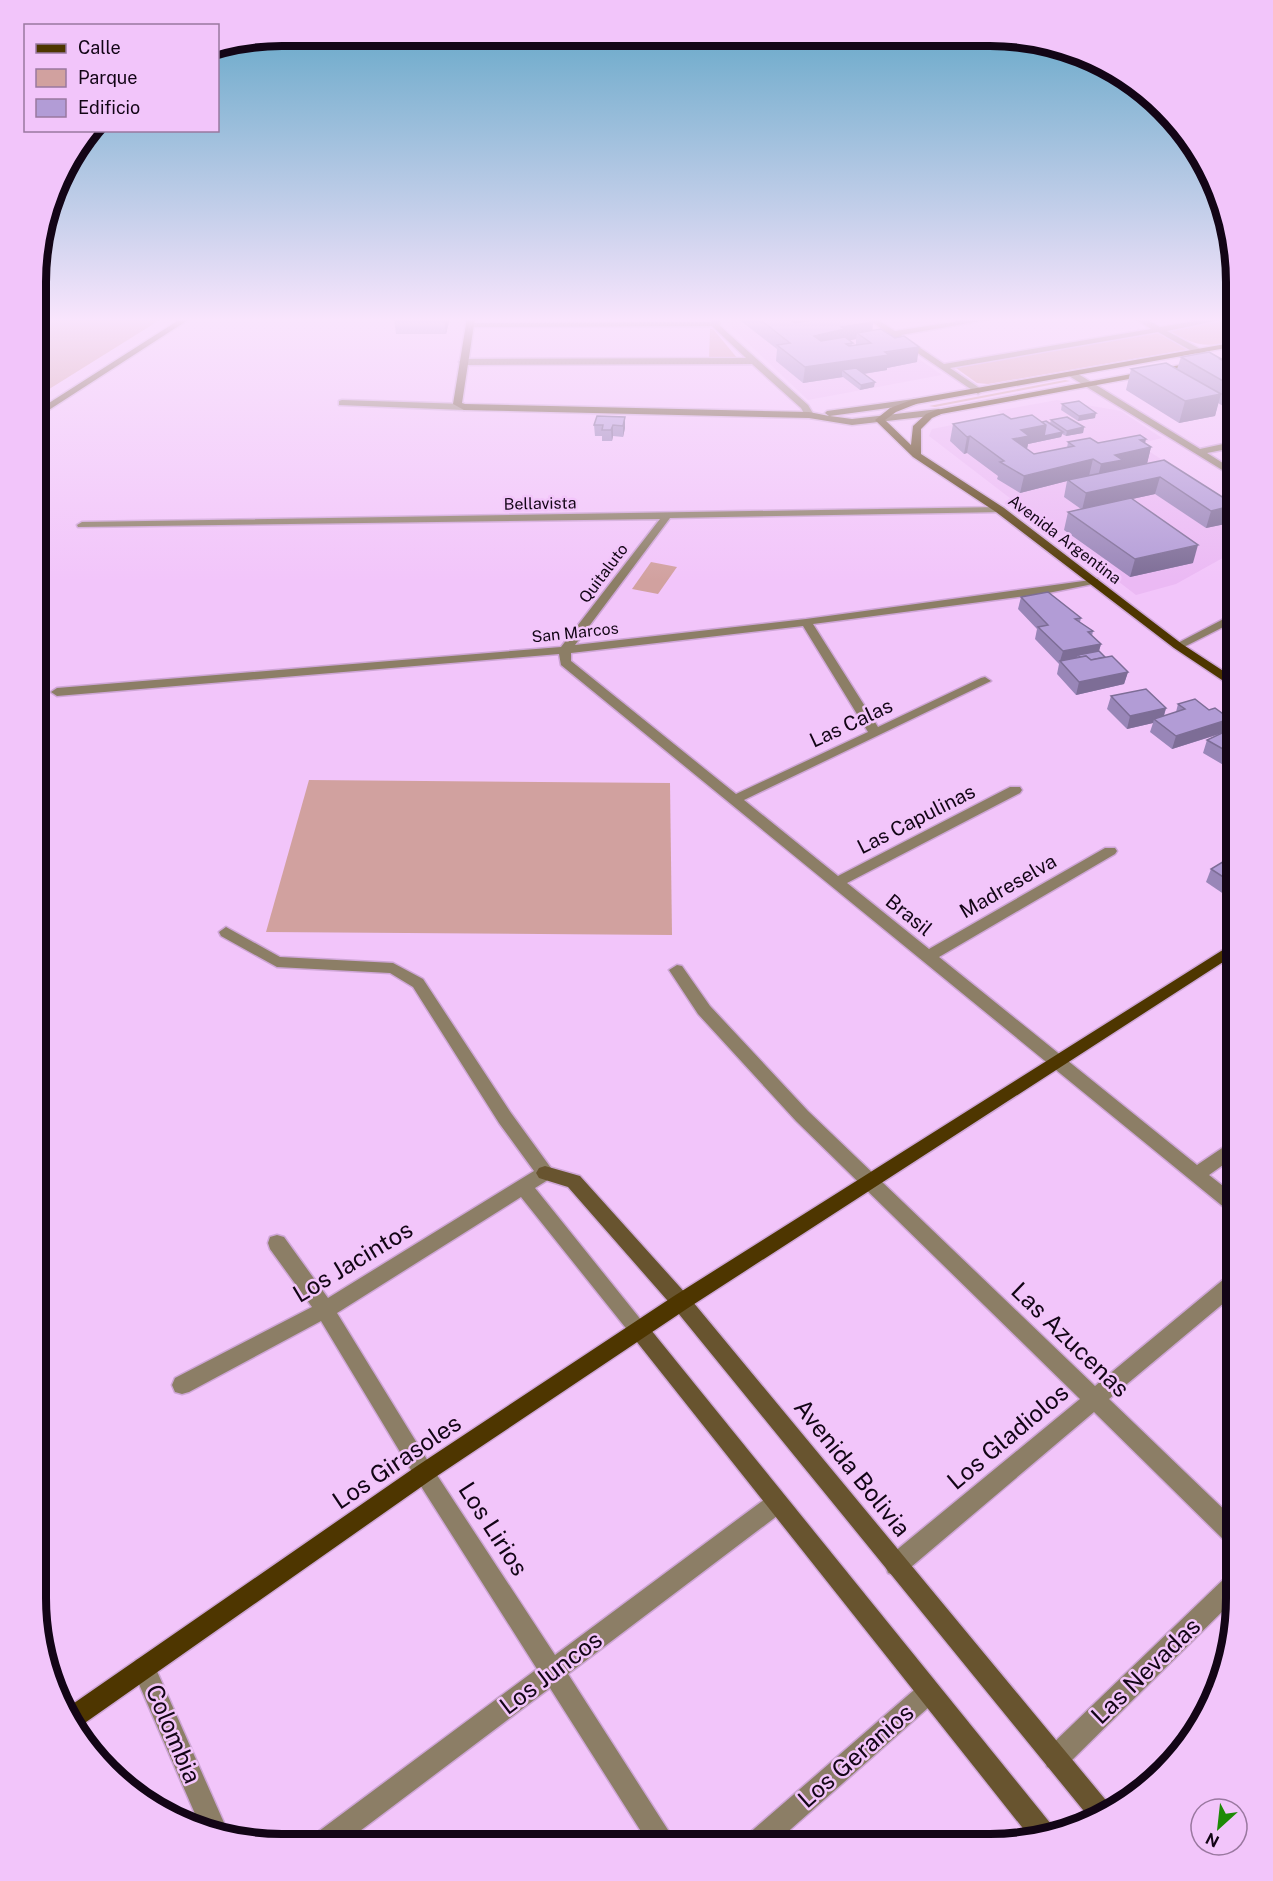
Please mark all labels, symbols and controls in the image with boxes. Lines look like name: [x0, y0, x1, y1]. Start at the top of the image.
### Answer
legend: [24, 24, 219, 132]
text: Calle: [78, 37, 121, 58]
text: Parque: [78, 67, 138, 88]
text: Edificio: [78, 97, 140, 118]
street label: Avenida Argentina: [1005, 491, 1125, 588]
street label: Bellavista: [503, 493, 577, 514]
street label: Quitaluto: [575, 540, 632, 607]
street label: San Marcos: [531, 618, 620, 647]
street label: Las Calas: [806, 693, 896, 753]
street label: Las Capulinas: [853, 779, 979, 859]
street label: Madreselva: [955, 849, 1061, 923]
street label: Brasil: [881, 889, 937, 941]
street label: Los Jacintos: [288, 1215, 417, 1308]
street label: Las Azucenas: [1006, 1276, 1135, 1402]
street label: Los Gladiolos: [941, 1378, 1073, 1495]
street label: Avenida Bolivia: [789, 1393, 917, 1542]
street label: Los Girasoles: [327, 1408, 466, 1514]
street label: Los Lirios: [453, 1477, 534, 1580]
street label: Las Nevadas: [1085, 1611, 1206, 1729]
street label: Los Juncos: [494, 1625, 607, 1720]
street label: Colombia: [141, 1680, 207, 1787]
street label: Los Geranios: [792, 1698, 919, 1813]
north arrow: [1189, 1797, 1249, 1857]
text: N: [1203, 1829, 1222, 1851]

